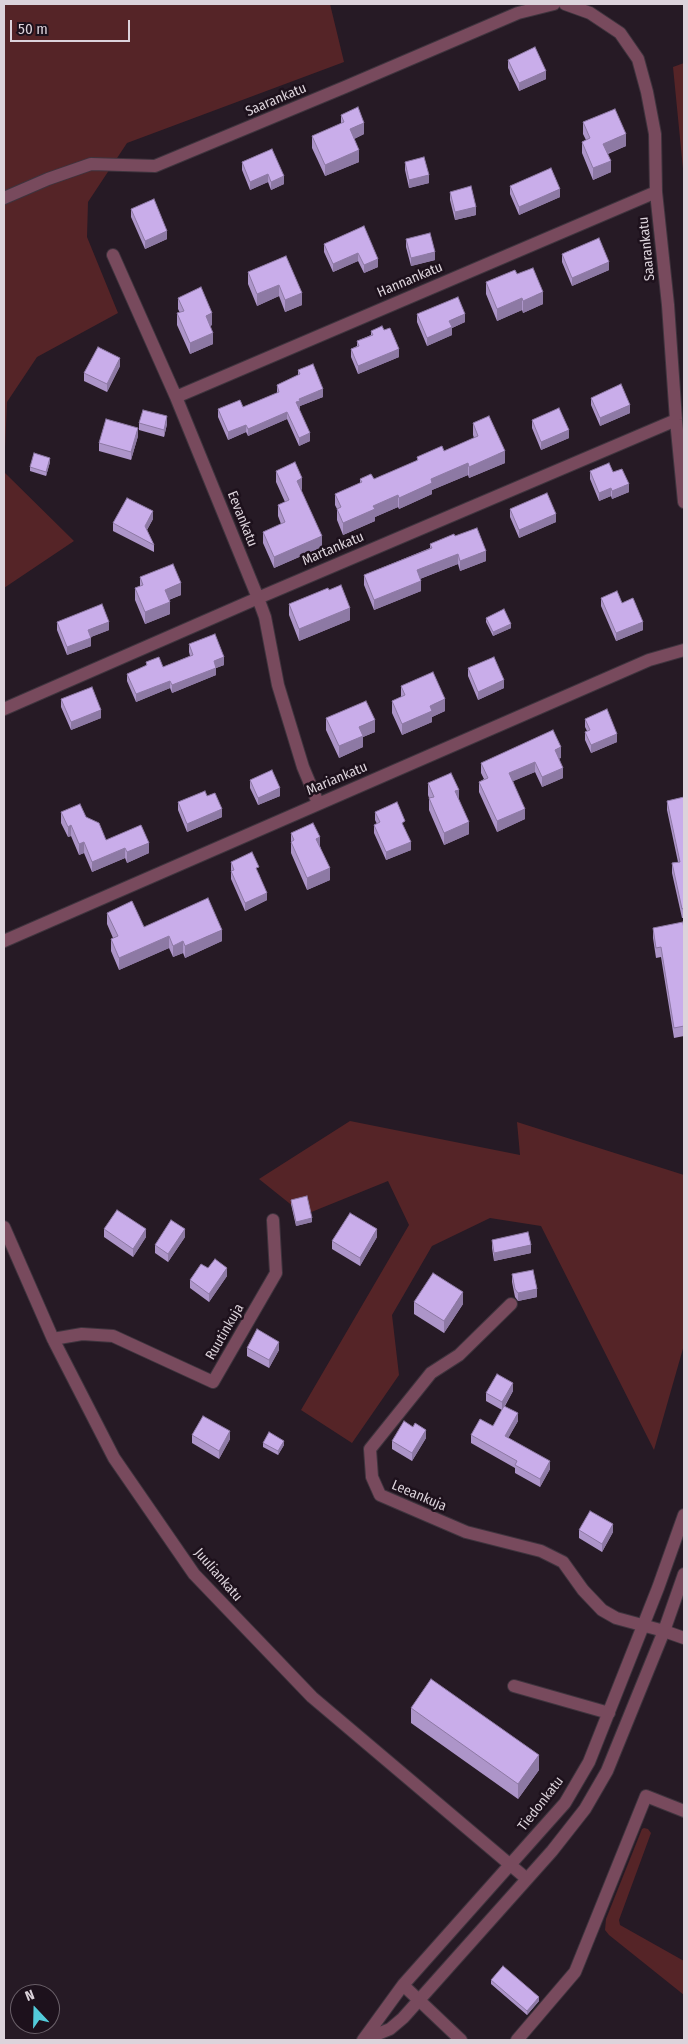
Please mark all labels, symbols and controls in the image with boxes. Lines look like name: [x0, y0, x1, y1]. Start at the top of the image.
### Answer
scale bar: [12, 10, 132, 42]
text: 50 m: [18, 20, 48, 38]
street label: Saarankatu: [243, 80, 309, 120]
street label: Saarankatu: [635, 216, 659, 282]
street label: Hannankatu: [375, 259, 445, 301]
street label: Eevankatu: [223, 489, 261, 549]
street label: Martankatu: [300, 528, 366, 570]
street label: Mariankatu: [304, 759, 370, 799]
street label: Ruutinkuja: [202, 1301, 248, 1363]
street label: Leeankuja: [389, 1477, 449, 1515]
street label: Juuliankatu: [190, 1545, 246, 1605]
street label: Tiedonkatu: [515, 1774, 567, 1834]
north arrow: [10, 1984, 60, 2034]
text: N: [23, 1986, 37, 2005]

